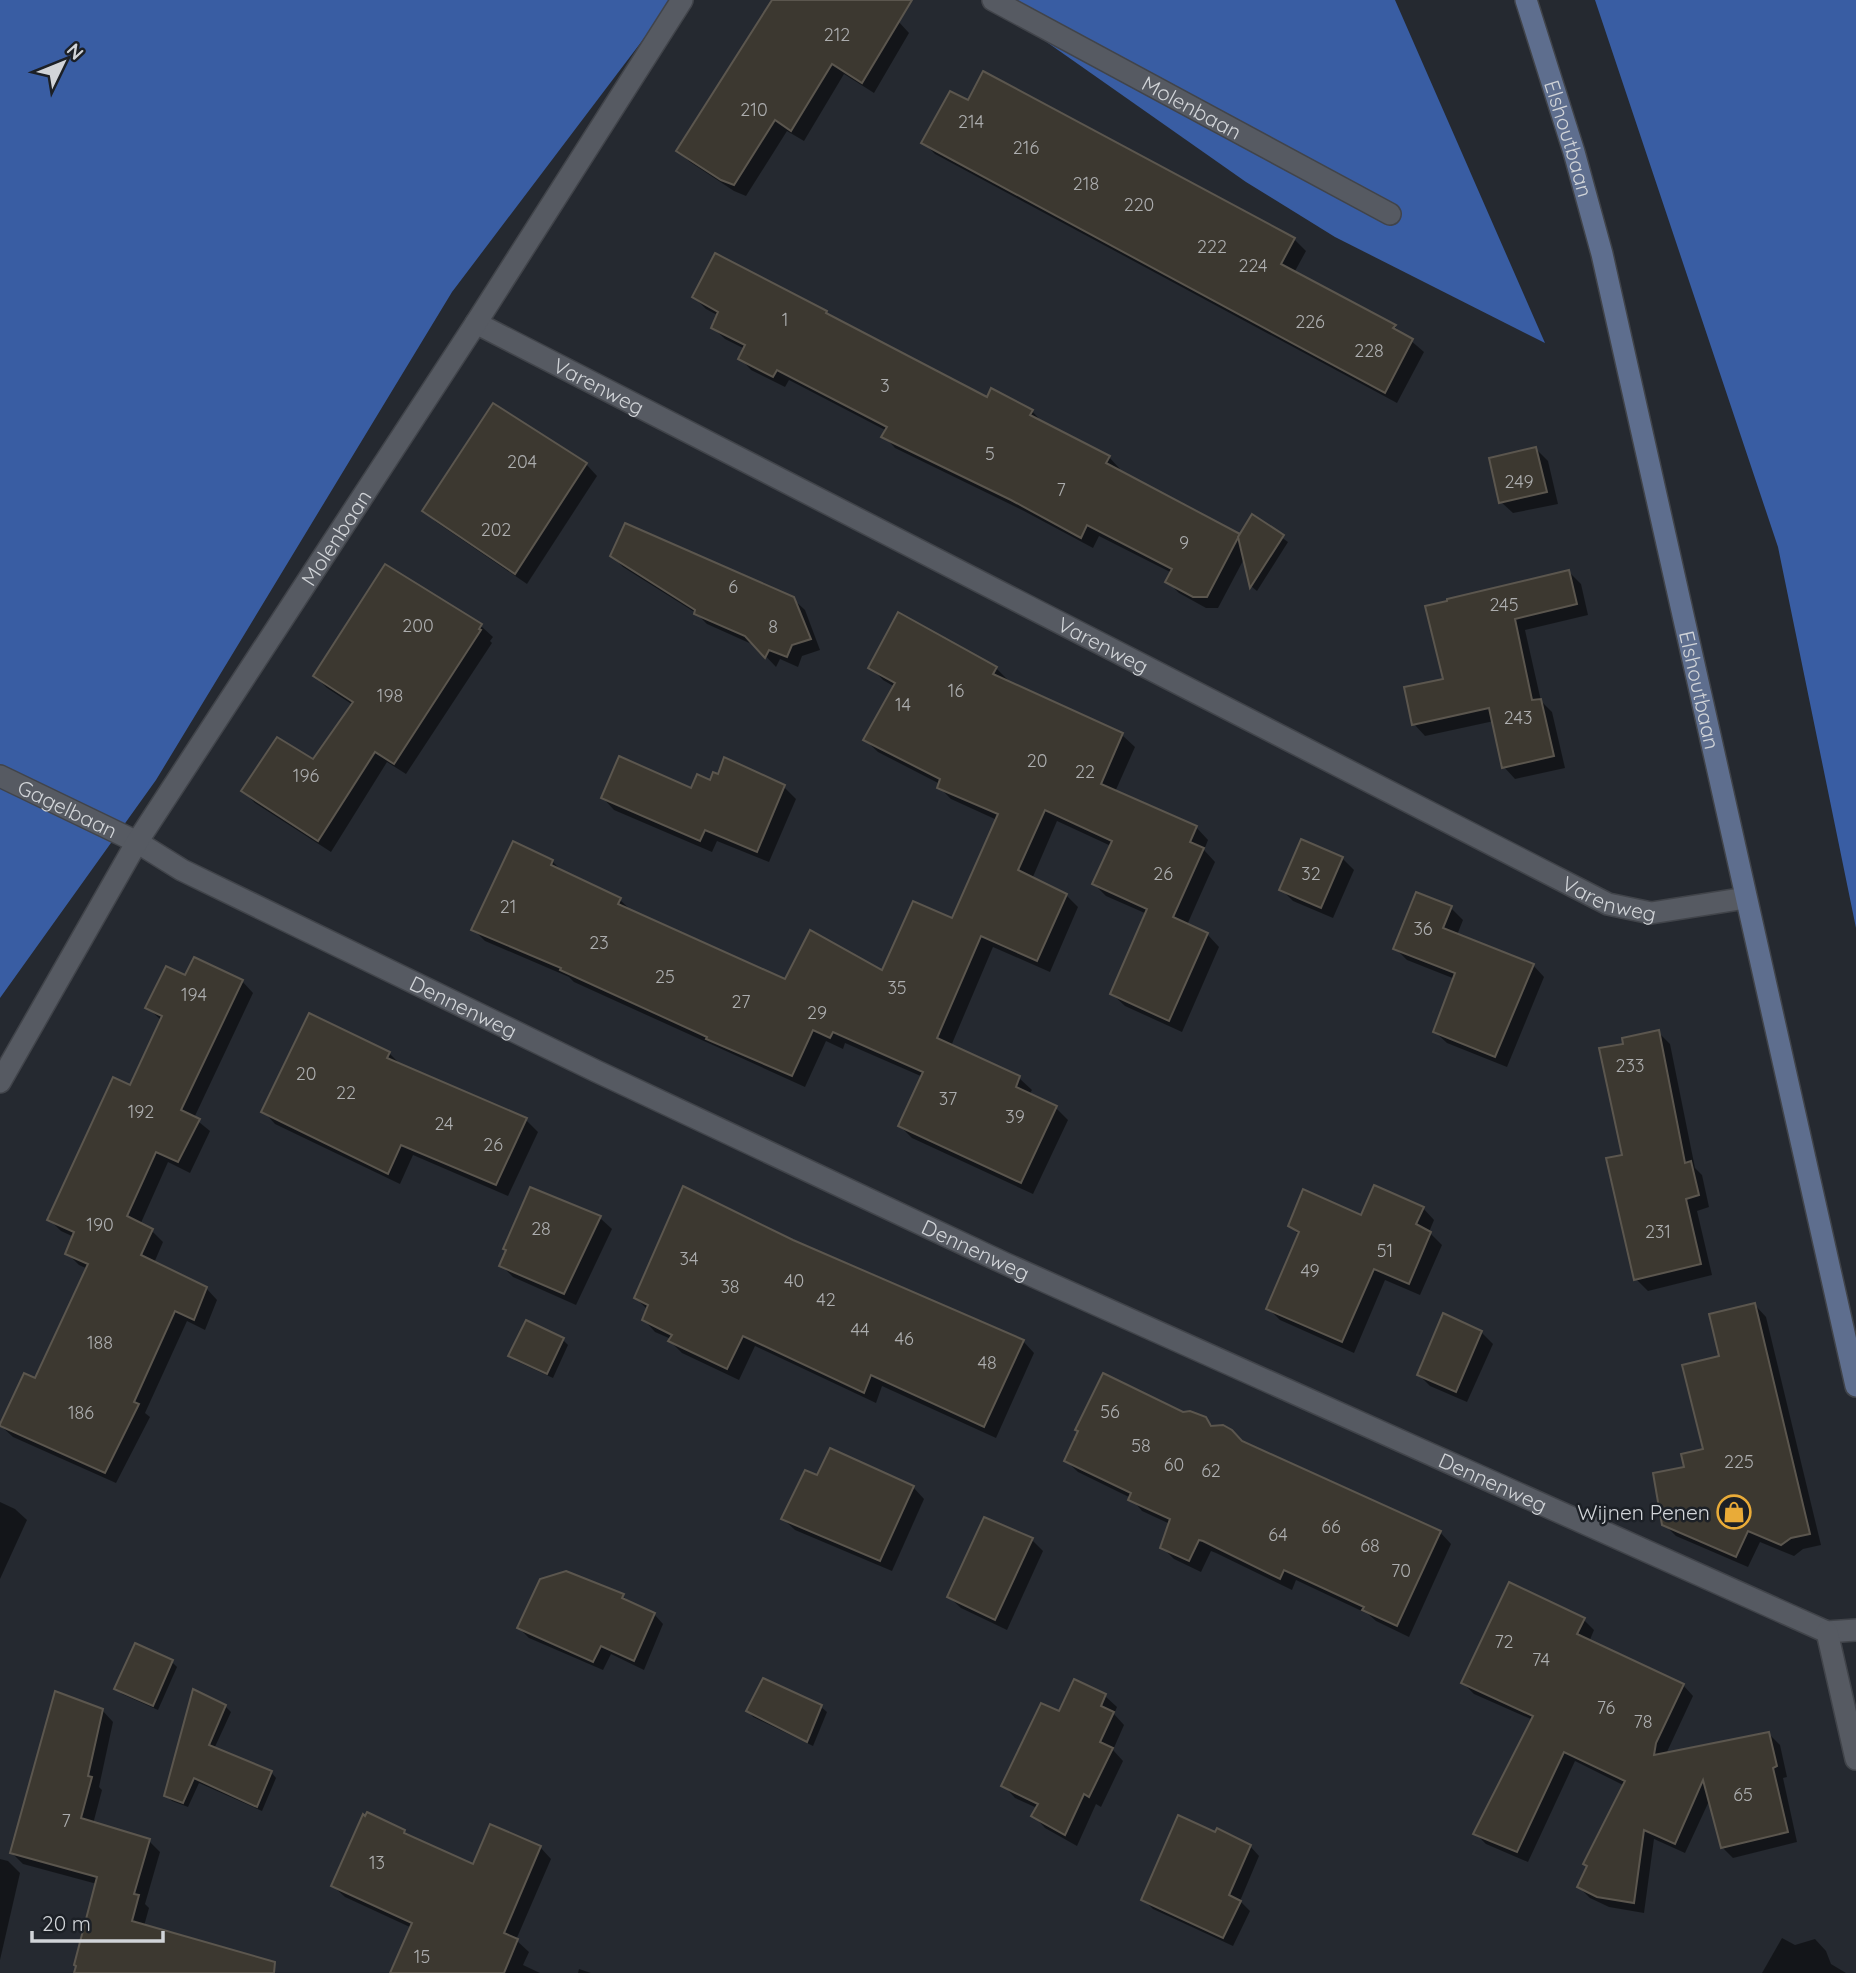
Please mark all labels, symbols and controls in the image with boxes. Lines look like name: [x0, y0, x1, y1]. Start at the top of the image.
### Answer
house number: 212: [824, 23, 850, 46]
north arrow: [28, 28, 98, 98]
text: N: [62, 38, 89, 65]
street label: Molenbaan: [1138, 70, 1246, 145]
street label: Elshoutbaan: [1539, 77, 1599, 200]
house number: 210: [740, 98, 768, 121]
house number: 214: [958, 110, 984, 133]
house number: 216: [1013, 136, 1039, 159]
house number: 218: [1073, 172, 1099, 195]
house number: 220: [1124, 193, 1154, 216]
house number: 222: [1197, 235, 1227, 258]
house number: 224: [1238, 254, 1268, 277]
house number: 1: [782, 308, 788, 331]
house number: 226: [1295, 310, 1325, 333]
house number: 228: [1354, 339, 1384, 362]
street label: Varenweg: [549, 352, 649, 420]
house number: 3: [880, 374, 890, 397]
house number: 5: [985, 442, 995, 465]
house number: 204: [507, 450, 537, 473]
house number: 249: [1505, 470, 1533, 493]
house number: 7: [1056, 478, 1066, 501]
street label: Molenbaan: [295, 485, 377, 590]
house number: 202: [481, 518, 511, 541]
house number: 9: [1179, 531, 1189, 554]
house number: 6: [728, 575, 738, 598]
house number: 245: [1489, 593, 1519, 616]
street label: Varenweg: [1053, 611, 1153, 679]
house number: 200: [402, 614, 434, 637]
house number: 8: [768, 615, 778, 638]
street label: Elshoutbaan: [1674, 628, 1726, 752]
house number: 16: [948, 679, 964, 702]
house number: 198: [377, 684, 403, 707]
house number: 14: [895, 693, 911, 716]
house number: 243: [1504, 706, 1532, 729]
house number: 20: [1027, 749, 1047, 772]
house number: 22: [1075, 760, 1095, 783]
house number: 196: [293, 764, 320, 787]
street label: Gagelbaan: [13, 773, 122, 844]
house number: 26: [1153, 862, 1173, 885]
house number: 32: [1301, 862, 1321, 885]
street label: Varenweg: [1558, 870, 1659, 927]
house number: 21: [500, 895, 516, 918]
house number: 36: [1413, 917, 1433, 940]
house number: 23: [589, 931, 609, 954]
house number: 25: [655, 965, 675, 988]
street label: Dennenweg: [406, 970, 521, 1044]
house number: 35: [887, 976, 907, 999]
house number: 194: [181, 983, 207, 1006]
house number: 27: [732, 990, 750, 1013]
house number: 29: [807, 1001, 827, 1024]
house number: 233: [1616, 1054, 1644, 1077]
house number: 20: [296, 1062, 316, 1085]
house number: 22: [336, 1081, 356, 1104]
house number: 37: [939, 1087, 957, 1110]
house number: 192: [128, 1100, 154, 1123]
house number: 39: [1005, 1105, 1025, 1128]
house number: 24: [434, 1112, 454, 1135]
house number: 26: [483, 1133, 503, 1156]
house number: 190: [86, 1213, 114, 1236]
street label: Dennenweg: [918, 1213, 1034, 1286]
house number: 28: [531, 1217, 551, 1240]
house number: 231: [1645, 1220, 1671, 1243]
house number: 51: [1377, 1239, 1393, 1262]
house number: 34: [680, 1247, 698, 1270]
house number: 49: [1300, 1259, 1320, 1282]
house number: 40: [784, 1269, 804, 1292]
house number: 38: [720, 1275, 740, 1298]
house number: 42: [816, 1288, 836, 1311]
house number: 44: [851, 1318, 869, 1341]
house number: 46: [894, 1327, 914, 1350]
house number: 188: [87, 1331, 113, 1354]
house number: 48: [977, 1351, 997, 1374]
house number: 56: [1100, 1400, 1120, 1423]
house number: 186: [68, 1401, 94, 1424]
house number: 58: [1131, 1434, 1151, 1457]
street label: Dennenweg: [1435, 1447, 1551, 1518]
house number: 225: [1724, 1450, 1754, 1473]
house number: 60: [1164, 1453, 1184, 1476]
house number: 62: [1201, 1459, 1221, 1482]
shop icon: Wijnen Penen: [1715, 1493, 1753, 1531]
place label: Wijnen Penen: [1577, 1499, 1710, 1525]
house number: 66: [1321, 1515, 1341, 1538]
house number: 64: [1268, 1523, 1288, 1546]
house number: 68: [1360, 1534, 1380, 1557]
house number: 70: [1391, 1559, 1411, 1582]
house number: 72: [1494, 1630, 1514, 1653]
house number: 74: [1532, 1648, 1550, 1671]
house number: 76: [1597, 1696, 1615, 1719]
house number: 78: [1634, 1710, 1652, 1733]
house number: 65: [1733, 1783, 1753, 1806]
house number: 7: [61, 1809, 71, 1832]
house number: 13: [369, 1851, 385, 1874]
scale bar: [32, 1899, 163, 1943]
text: 20 m: [42, 1910, 91, 1936]
house number: 15: [414, 1945, 430, 1968]

